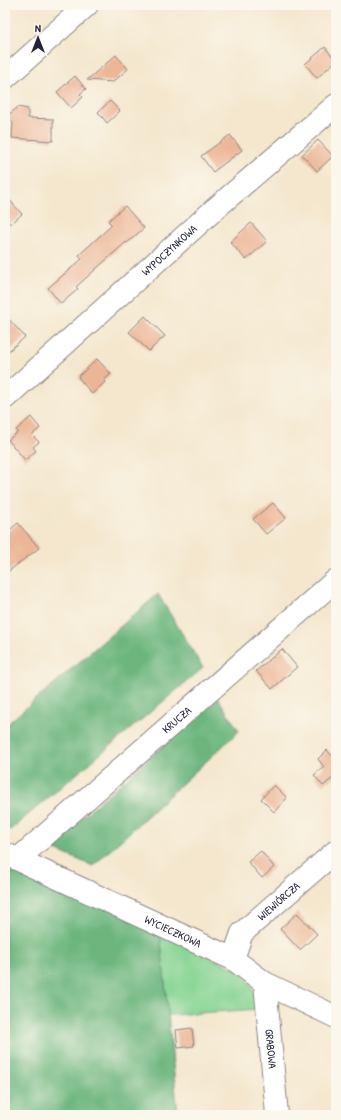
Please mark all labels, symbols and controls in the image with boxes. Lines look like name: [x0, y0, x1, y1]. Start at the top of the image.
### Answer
north arrow: [18, 18, 58, 58]
text: N: [35, 21, 41, 35]
street label: WYPOCZYNKOWA: [139, 221, 200, 279]
street label: KRUCZA: [159, 703, 194, 736]
street label: WIEWIÓRCZA: [254, 878, 303, 923]
street label: WYCIECZKOWA: [142, 912, 204, 951]
street label: GRABOWA: [262, 1028, 280, 1070]

